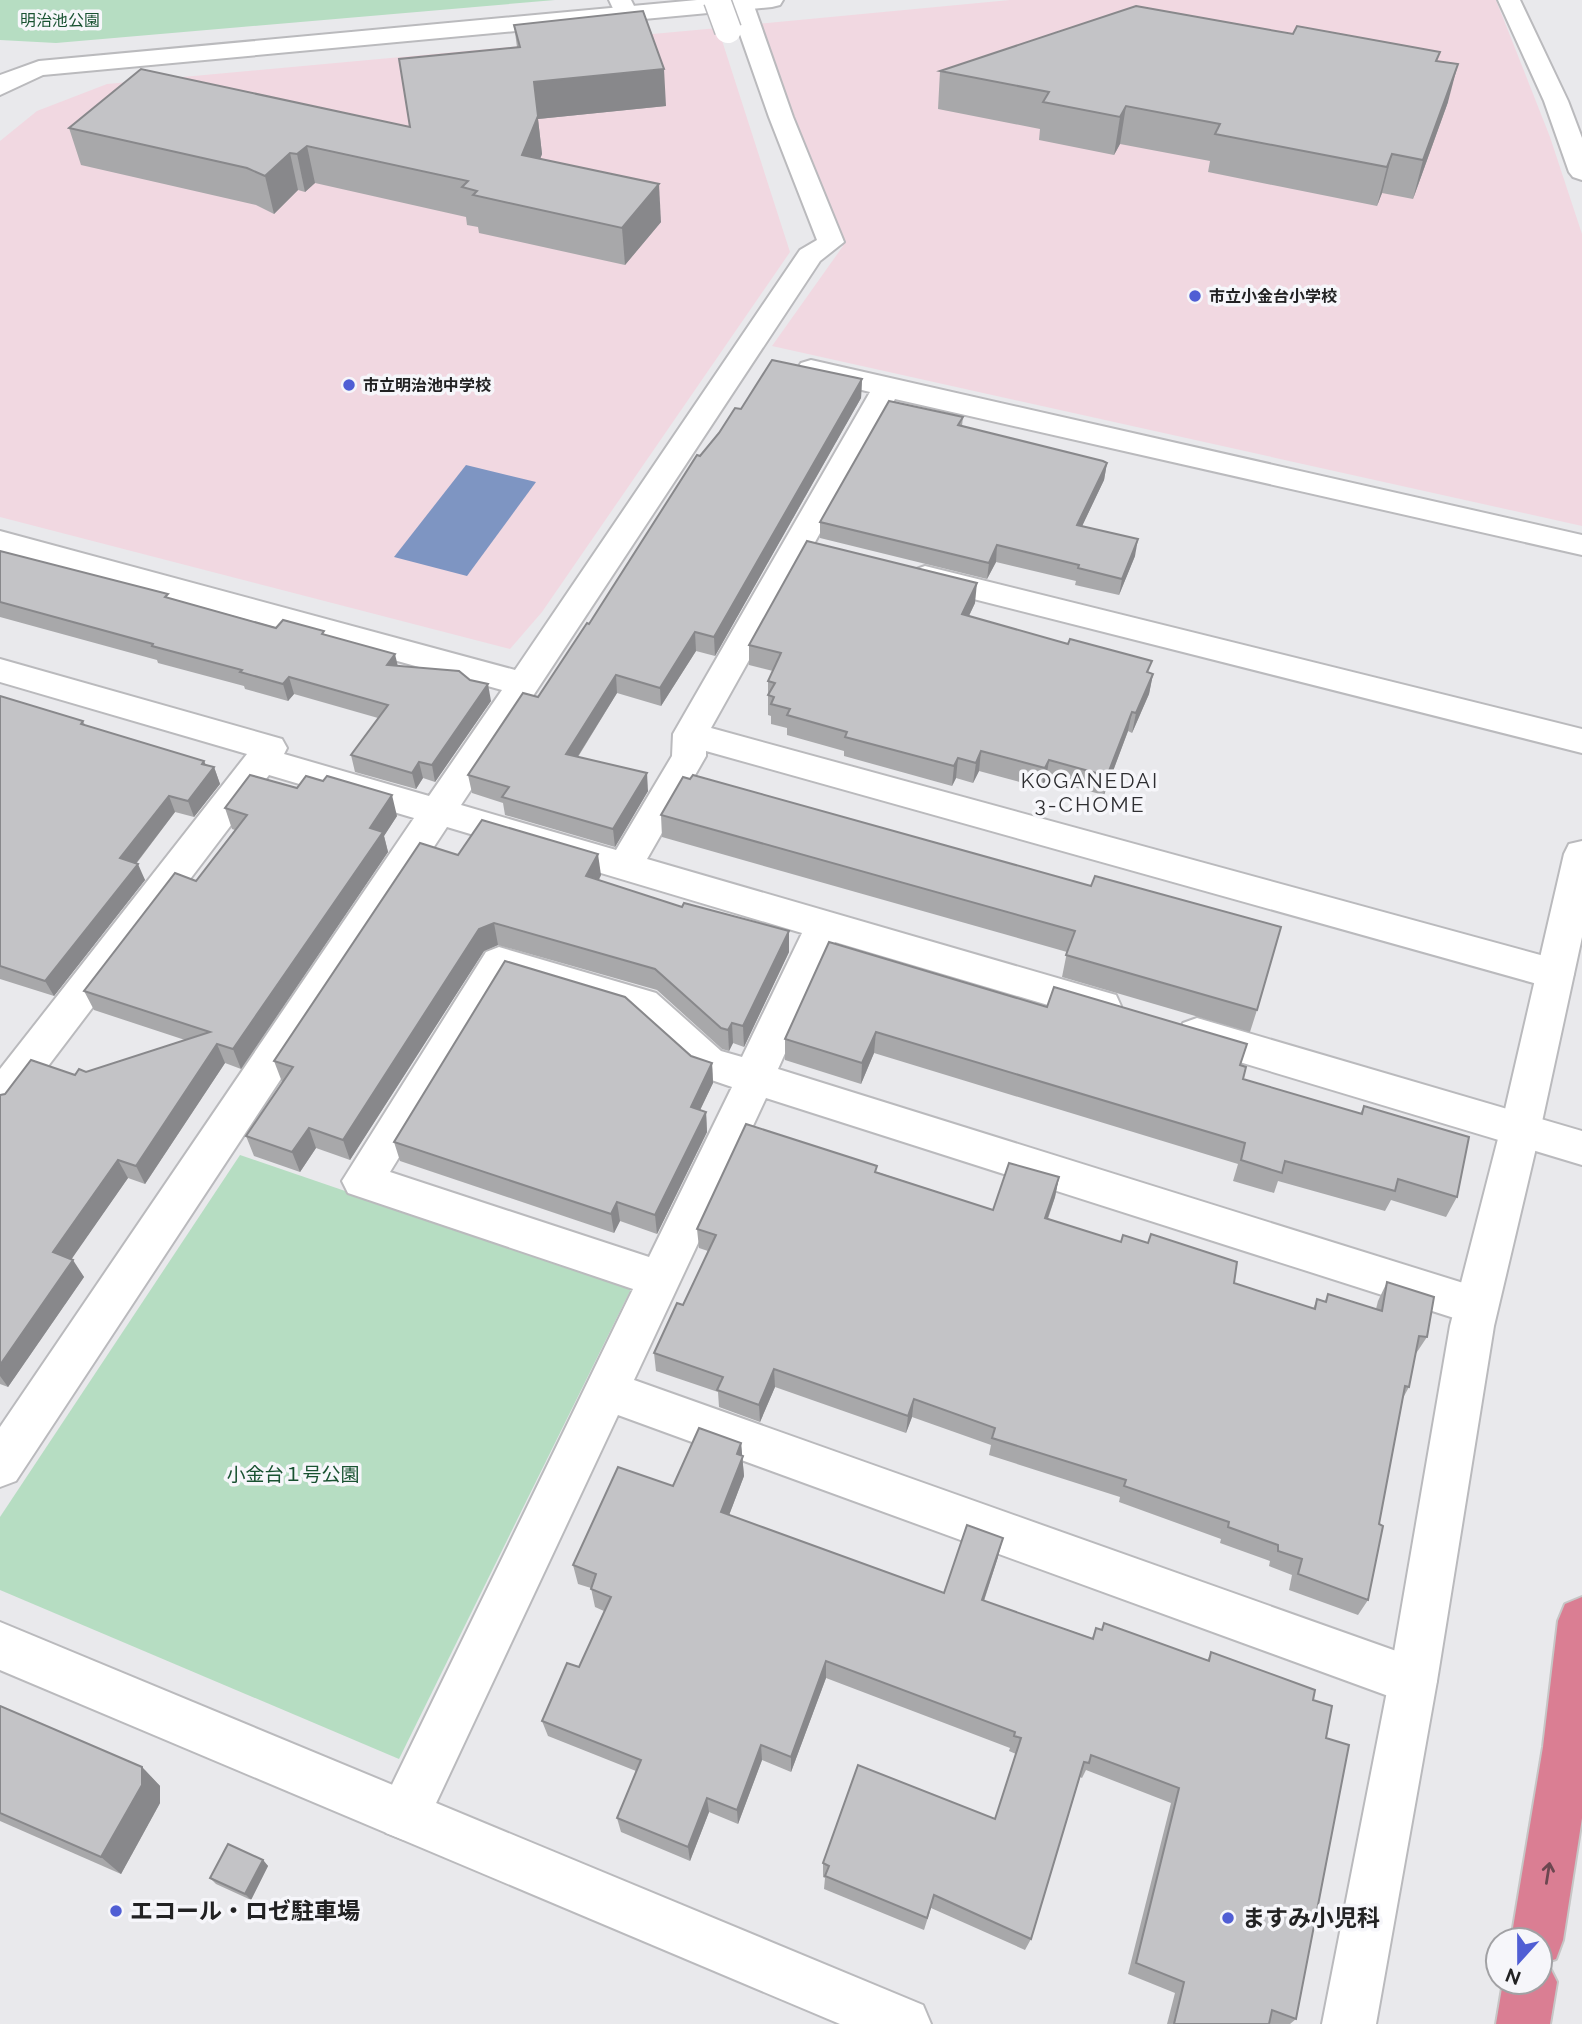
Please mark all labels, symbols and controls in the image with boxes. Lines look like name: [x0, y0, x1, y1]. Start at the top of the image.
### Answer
park label: 明治池公園: [20, 11, 100, 30]
place label: 市立小金台小学校: [1209, 287, 1337, 306]
marker: 市立小金台小学校: [1187, 288, 1203, 304]
place label: 市立明治池中学校: [363, 376, 491, 395]
marker: 市立明治池中学校: [341, 377, 357, 393]
district label: KOGANEDAI 3-CHOME: [1021, 768, 1159, 817]
park label: 小金台１号公園: [226, 1463, 360, 1485]
one-way arrow: [1541, 1862, 1554, 1885]
place label: エコール・ロゼ駐車場: [130, 1897, 360, 1924]
marker: エコール・ロゼ駐車場: [108, 1903, 124, 1919]
place label: ますみ小児科: [1242, 1904, 1380, 1931]
marker: ますみ小児科: [1220, 1910, 1236, 1926]
north arrow: [1484, 1926, 1554, 1996]
text: N: [1502, 1964, 1524, 1990]

